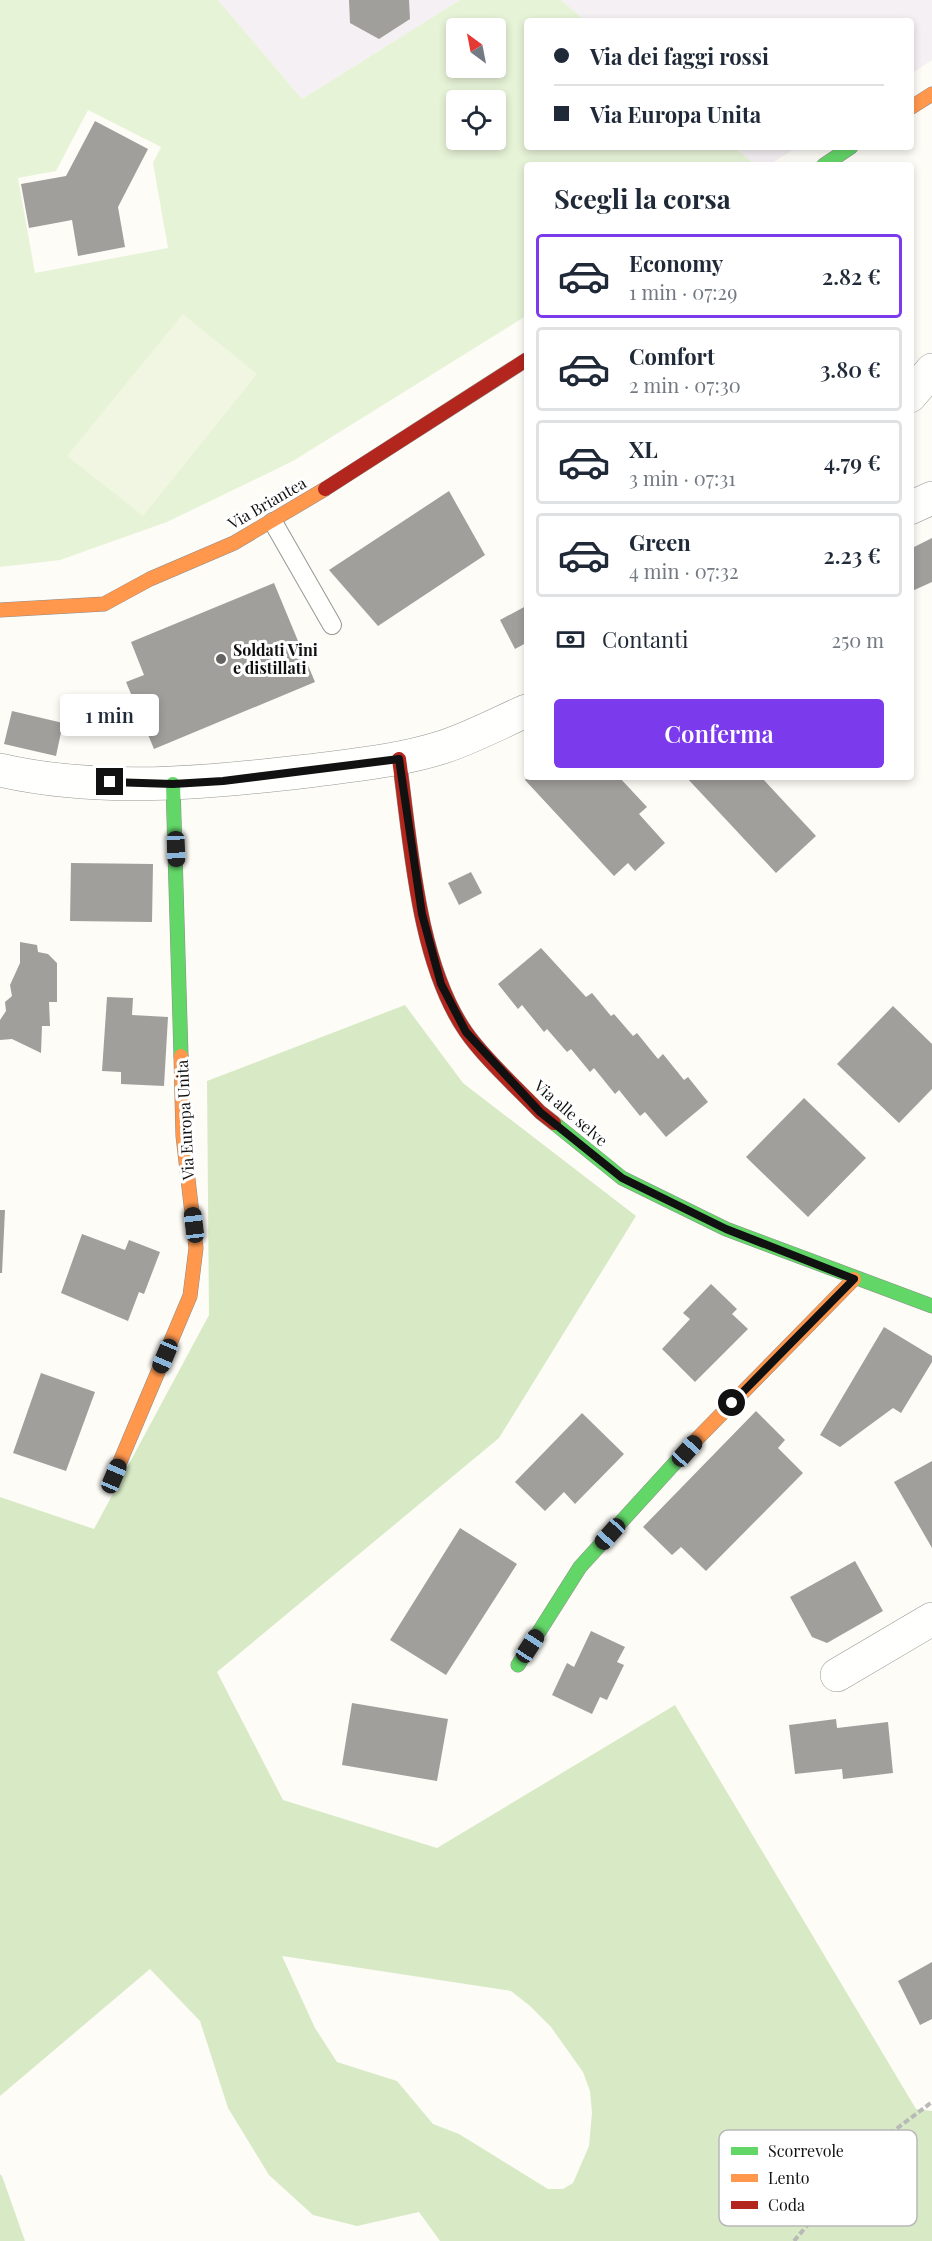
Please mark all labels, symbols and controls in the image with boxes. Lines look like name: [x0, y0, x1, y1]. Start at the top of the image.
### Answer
north arrow: [446, 18, 506, 78]
map controls: [446, 18, 506, 150]
text: Via dei faggi rossi: [590, 41, 769, 71]
button: locate: [446, 90, 506, 150]
text: Via Europa Unita: [590, 99, 761, 129]
text: Scegli la corsa: [554, 180, 731, 216]
text: Economy: [629, 248, 723, 278]
icon: car: [557, 249, 611, 303]
text: 2.82 €: [822, 261, 881, 291]
text: 1 min · 07:29: [629, 278, 737, 305]
text: Comfort: [629, 341, 715, 371]
icon: car: [557, 342, 611, 396]
text: 3.80 €: [820, 354, 881, 384]
text: 2 min · 07:30: [629, 371, 741, 398]
text: XL: [629, 434, 658, 464]
icon: car: [557, 435, 611, 489]
text: 4.79 €: [824, 447, 881, 477]
text: 3 min · 07:31: [629, 464, 736, 491]
street label: Via Briantea: [223, 472, 310, 534]
text: Green: [629, 527, 691, 557]
icon: car: [557, 528, 611, 582]
text: 2.23 €: [824, 540, 881, 570]
text: 4 min · 07:32: [629, 557, 739, 584]
icon: cash: [554, 623, 587, 656]
text: Contanti: [602, 624, 688, 654]
text: 250 m: [831, 626, 884, 653]
place label: Soldati Vini e distillati: [233, 639, 318, 678]
marker: Soldati Vini e distillati: [214, 652, 228, 666]
callout: 1 min: [60, 695, 160, 737]
button: Conferma: [554, 699, 884, 768]
text: 1 min: [85, 701, 134, 728]
route end: [96, 768, 123, 795]
car: [166, 831, 186, 867]
street label: Via Europa Unita: [171, 1059, 198, 1182]
street label: Via alle selve: [529, 1074, 612, 1150]
car: [183, 1206, 205, 1244]
car: [150, 1336, 180, 1376]
route start: [718, 1389, 745, 1416]
car: [668, 1432, 706, 1470]
car: [99, 1456, 129, 1496]
car: [591, 1515, 629, 1553]
car: [513, 1626, 547, 1666]
legend: [719, 2130, 917, 2226]
text: Scorrevole: [768, 2140, 844, 2161]
text: Lento: [768, 2167, 810, 2188]
text: Coda: [768, 2194, 805, 2215]

